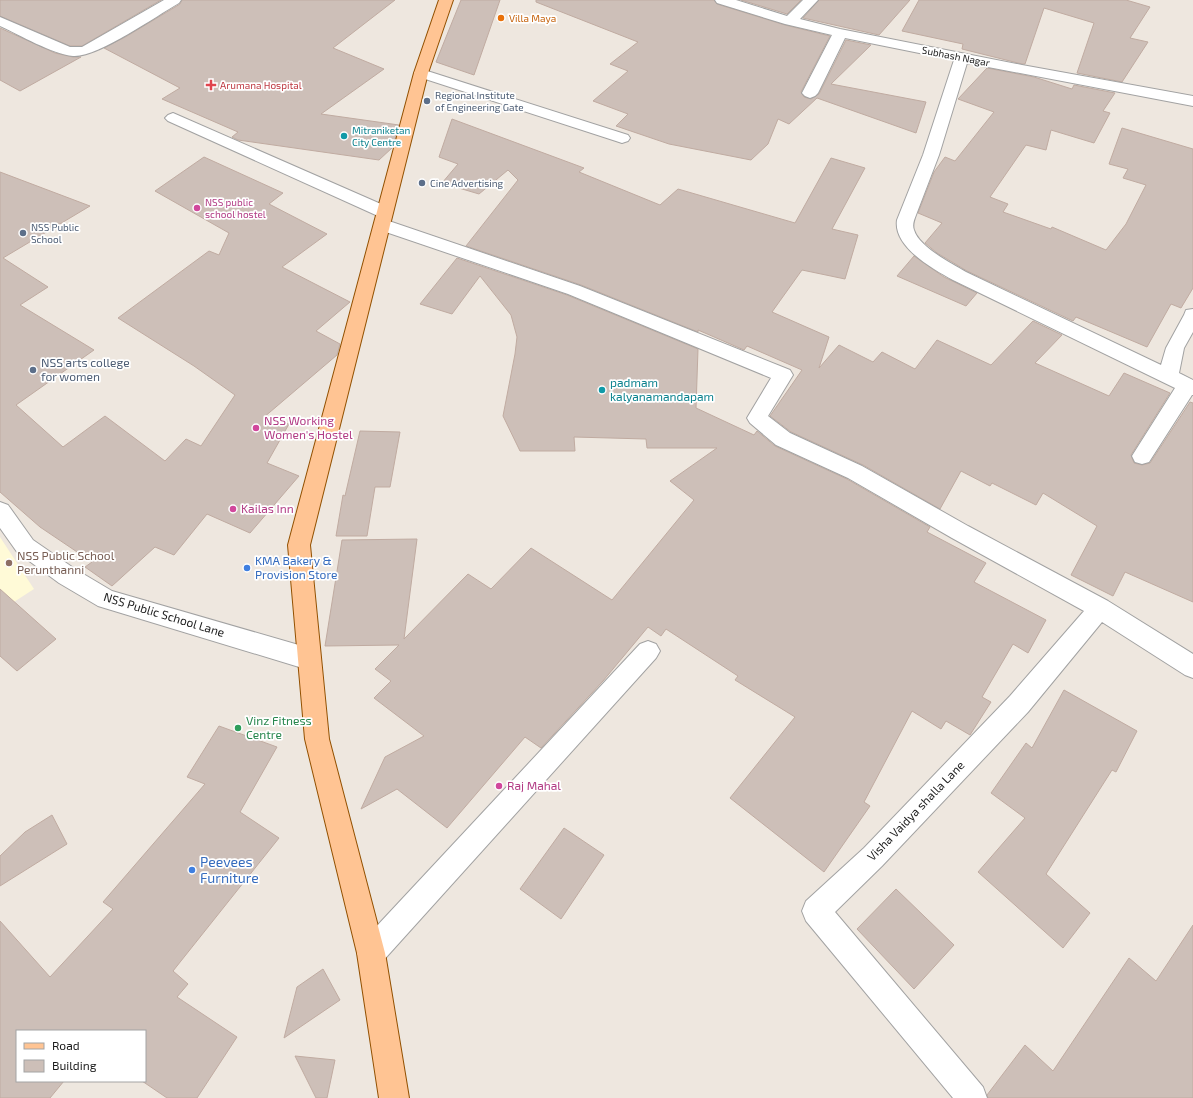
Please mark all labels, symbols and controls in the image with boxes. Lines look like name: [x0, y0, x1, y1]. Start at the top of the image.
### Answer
place label: Villa Maya: [509, 12, 556, 24]
marker: Villa Maya: [496, 13, 506, 23]
street label: Subhash Nagar: [921, 44, 991, 68]
marker: Arumana Hospital: [205, 79, 217, 91]
place label: Arumana Hospital: [220, 79, 302, 91]
place label: Regional Institute of Engineering Gate: [435, 89, 524, 113]
marker: Regional Institute of Engineering Gate: [422, 96, 432, 106]
place label: Mitraniketan City Centre: [352, 124, 410, 148]
marker: Mitraniketan City Centre: [339, 131, 349, 141]
place label: Cine Advertising: [430, 177, 504, 189]
marker: Cine Advertising: [417, 178, 427, 188]
place label: NSS public school hostel: [205, 196, 266, 220]
marker: NSS public school hostel: [192, 203, 202, 213]
place label: NSS Public School: [31, 221, 79, 245]
marker: NSS Public School: [18, 228, 28, 238]
place label: NSS arts college for women: [41, 355, 130, 383]
marker: NSS arts college for women: [28, 365, 38, 375]
place label: padmam kalyanamandapam: [610, 375, 714, 403]
marker: padmam kalyanamandapam: [597, 385, 607, 395]
place label: NSS Working Women's Hostel: [264, 413, 353, 441]
marker: NSS Working Women's Hostel: [251, 423, 261, 433]
place label: Kailas Inn: [241, 501, 294, 515]
marker: Kailas Inn: [228, 504, 238, 514]
place label: NSS Public School Perunthanni: [17, 548, 115, 576]
place label: KMA Bakery & Provision Store: [255, 553, 338, 581]
marker: NSS Public School Perunthanni: [4, 558, 14, 568]
marker: KMA Bakery & Provision Store: [242, 563, 252, 573]
street label: NSS Public School Lane: [102, 589, 226, 639]
place label: Vinz Fitness Centre: [246, 713, 312, 741]
marker: Vinz Fitness Centre: [233, 723, 243, 733]
street label: Visha Vaidya shalla Lane: [864, 757, 967, 863]
place label: Raj Mahal: [507, 778, 561, 793]
marker: Raj Mahal: [494, 781, 504, 791]
place label: Peevees Furniture: [200, 853, 259, 886]
marker: Peevees Furniture: [187, 865, 197, 875]
legend: [16, 1030, 146, 1082]
text: Road: [52, 1038, 80, 1052]
text: Building: [52, 1058, 97, 1072]

